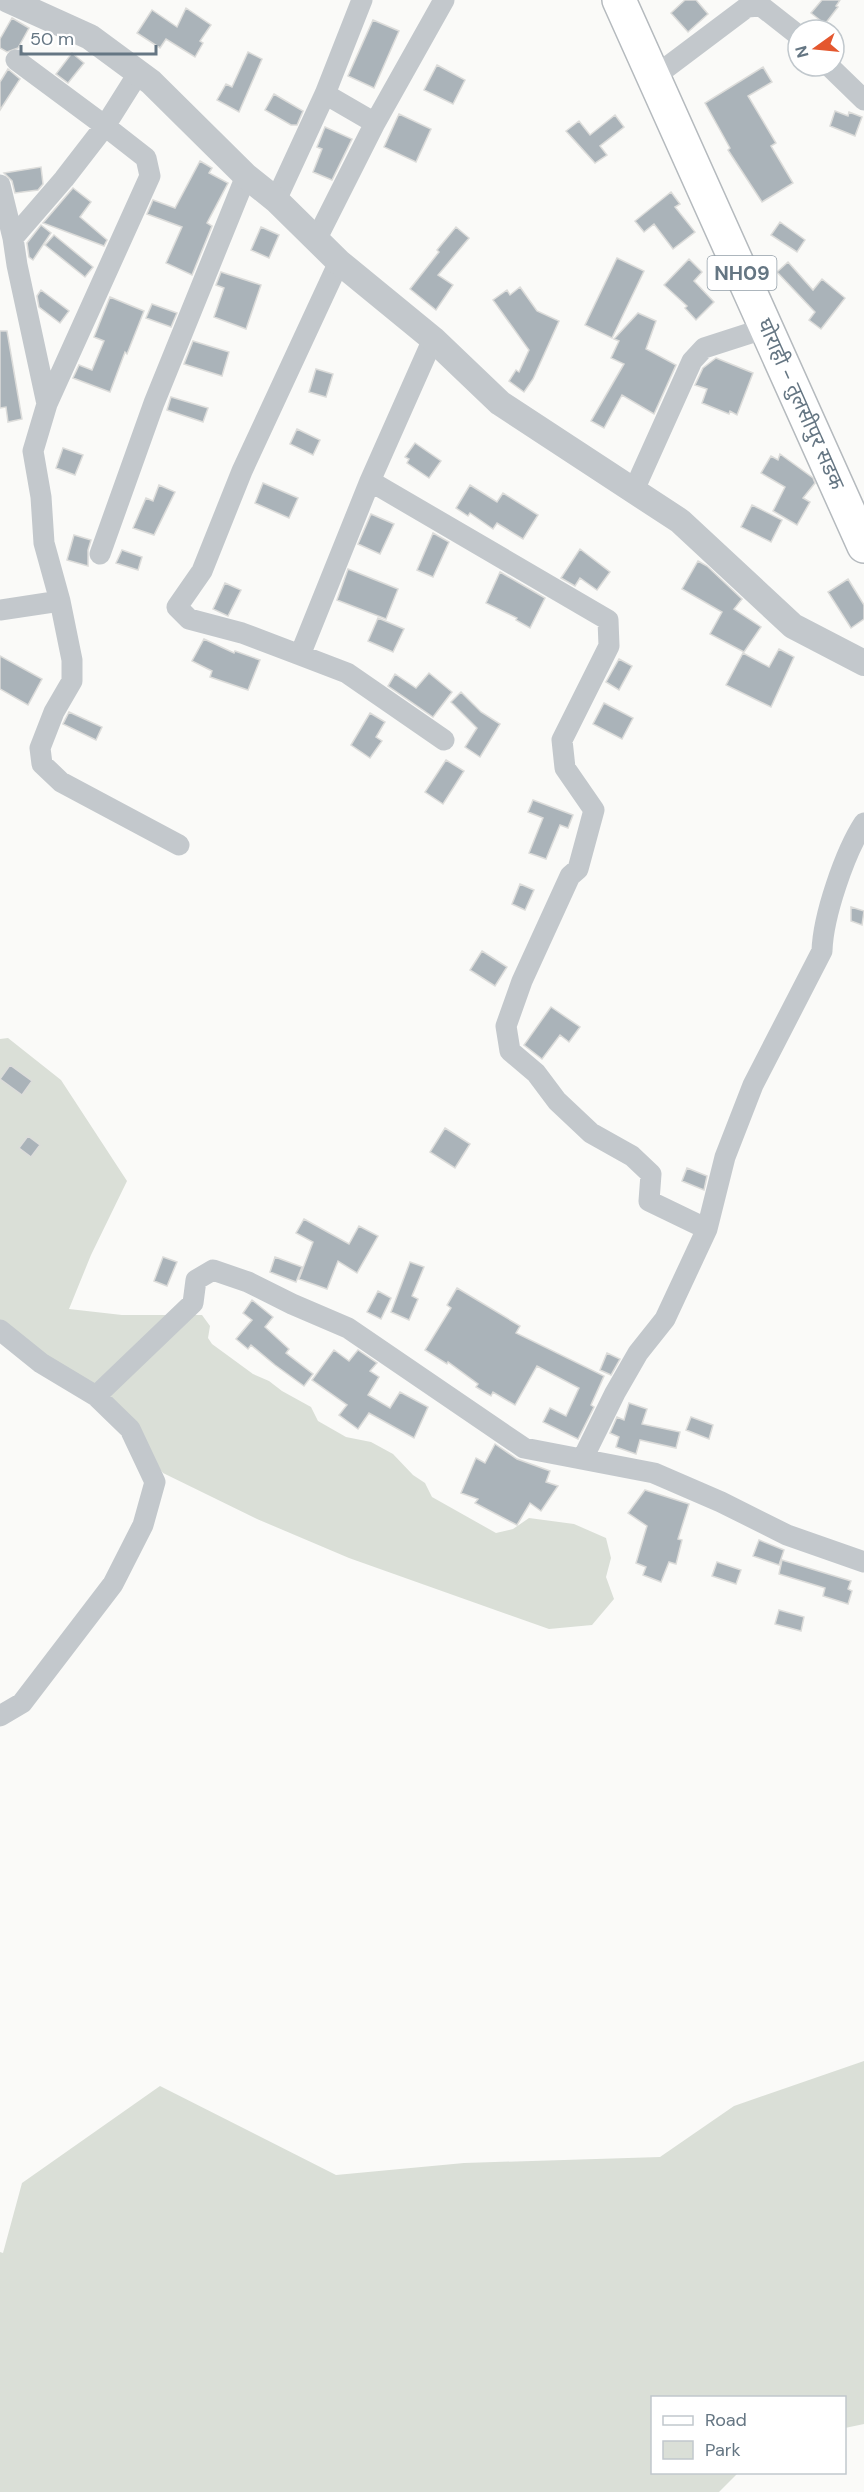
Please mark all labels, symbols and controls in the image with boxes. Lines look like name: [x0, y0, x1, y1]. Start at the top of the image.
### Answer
scale bar: [21, 18, 156, 56]
north arrow: [786, 18, 846, 78]
text: 50 m: [30, 27, 74, 51]
text: N: [790, 43, 814, 60]
road number: NH09: [708, 256, 777, 290]
street label: घोराही - तुलसीपुर सडक: [751, 314, 852, 495]
legend: [651, 2396, 846, 2474]
text: Road: [705, 2408, 747, 2432]
text: Park: [705, 2438, 741, 2462]

